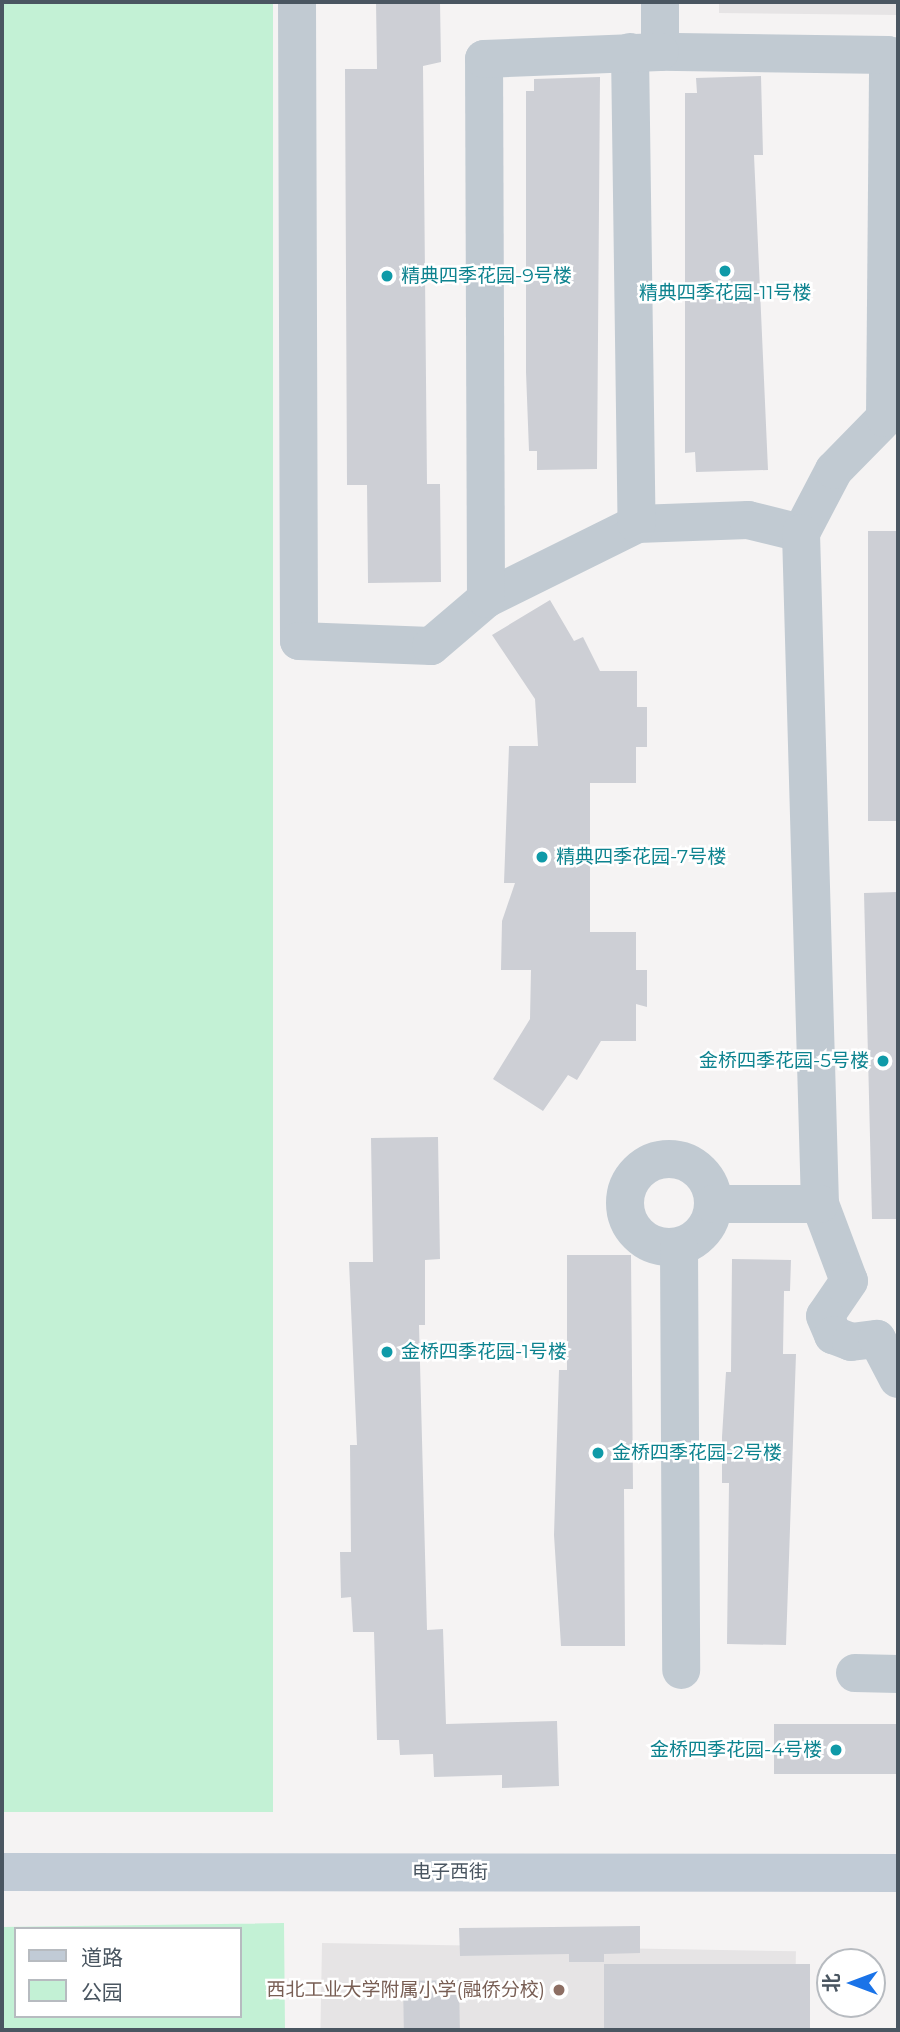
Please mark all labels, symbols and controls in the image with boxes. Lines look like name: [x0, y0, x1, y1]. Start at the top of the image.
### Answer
marker: 精典四季花园-11号楼: [717, 263, 733, 279]
place label: 精典四季花园-9号楼: [401, 265, 572, 287]
marker: 精典四季花园-9号楼: [379, 268, 395, 284]
place label: 精典四季花园-11号楼: [639, 282, 811, 304]
place label: 精典四季花园-7号楼: [556, 846, 726, 868]
marker: 精典四季花园-7号楼: [534, 849, 550, 865]
place label: 金桥四季花园-5号楼: [699, 1050, 869, 1072]
marker: 金桥四季花园-5号楼: [875, 1053, 891, 1069]
place label: 金桥四季花园-1号楼: [401, 1341, 567, 1363]
marker: 金桥四季花园-1号楼: [379, 1344, 395, 1360]
place label: 金桥四季花园-2号楼: [612, 1442, 782, 1464]
marker: 金桥四季花园-2号楼: [590, 1445, 606, 1461]
place label: 金桥四季花园-4号楼: [650, 1739, 822, 1761]
marker: 金桥四季花园-4号楼: [828, 1742, 844, 1758]
street label: 电子西街: [412, 1861, 488, 1883]
legend: [14, 1927, 242, 2018]
text: 道路: [81, 1945, 123, 1970]
north arrow: [816, 1948, 886, 2018]
text: 北: [820, 1974, 843, 1993]
place label: 西北工业大学附属小学(融侨分校): [266, 1979, 545, 2001]
text: 公园: [81, 1980, 123, 2005]
marker: 西北工业大学附属小学(融侨分校): [551, 1982, 567, 1998]

